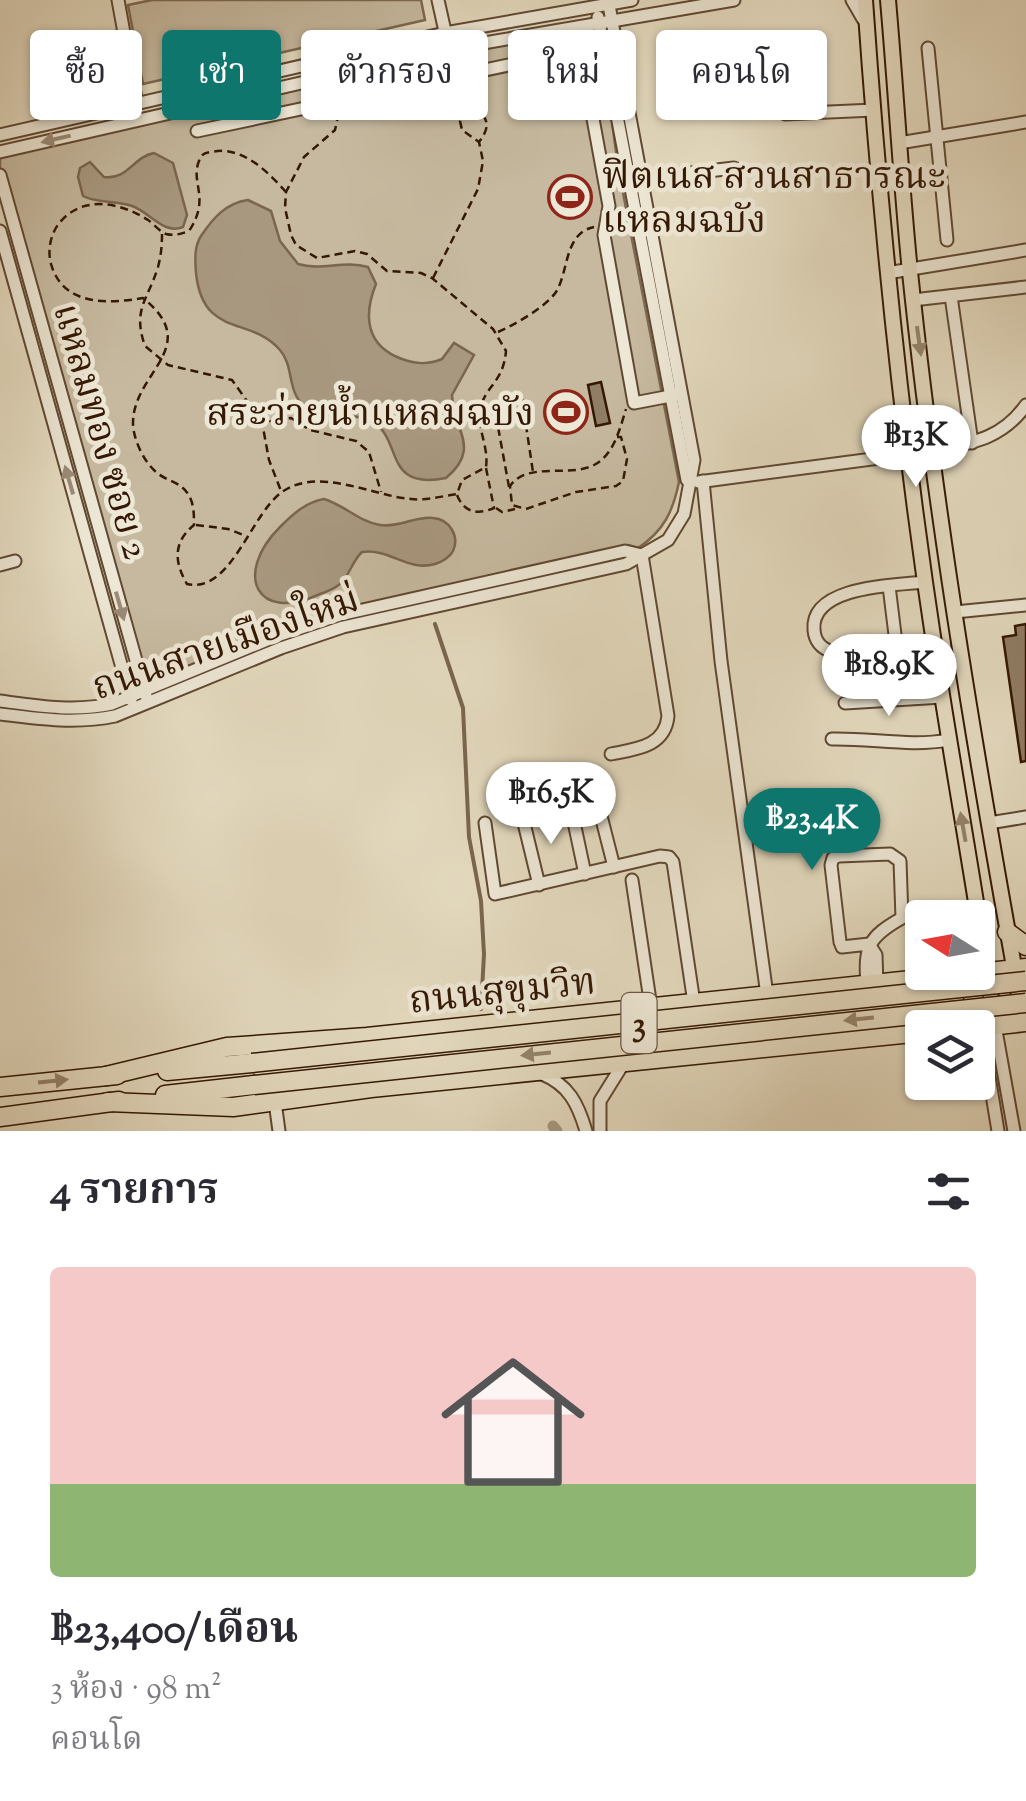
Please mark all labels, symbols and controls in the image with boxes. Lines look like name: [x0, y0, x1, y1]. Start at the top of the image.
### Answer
chip: ซื้อ: [30, 30, 142, 120]
chip: เช่า: [162, 30, 281, 120]
chip: ตัวกรอง: [301, 30, 488, 120]
chip: ใหม่: [508, 30, 636, 120]
chip: คอนโด: [656, 30, 827, 120]
one-way arrow: [40, 132, 71, 147]
place label: ฟิตเนส สวนสาธารณะ แหลมฉบัง: [602, 152, 946, 250]
sports icon: ฟิตเนส สวนสาธารณะ แหลมฉบัง: [547, 174, 593, 220]
street label: แหลมทอง ซอย 2: [36, 298, 161, 567]
one-way arrow: [911, 326, 927, 357]
place label: สระว่ายน้ำแหลมฉบัง: [206, 384, 534, 443]
sports icon: สระว่ายน้ำแหลมฉบัง: [543, 389, 589, 435]
pin: ฿13K: [857, 405, 975, 490]
text: ฿13K: [884, 414, 948, 460]
one-way arrow: [61, 464, 77, 495]
street label: ถนนสายเมืองใหม่: [85, 573, 367, 717]
one-way arrow: [113, 591, 128, 622]
pin: ฿18.9K: [808, 634, 970, 719]
text: ฿18.9K: [844, 643, 934, 689]
pin: ฿16.5K: [470, 762, 632, 847]
text: ฿16.5K: [508, 771, 594, 817]
pin: ฿23.4K: [731, 788, 893, 873]
text: ฿23.4K: [765, 797, 859, 843]
one-way arrow: [955, 810, 970, 842]
north arrow: [905, 900, 995, 990]
map controls: [905, 900, 995, 1100]
street label: ถนนสุขุมวิท: [406, 957, 598, 1031]
road number: 3: [622, 993, 656, 1053]
button: layers: [905, 1010, 995, 1100]
one-way arrow: [843, 1011, 875, 1027]
one-way arrow: [520, 1047, 552, 1063]
one-way arrow: [38, 1073, 70, 1089]
text: 4 รายการ: [50, 1163, 219, 1223]
icon: filters: [921, 1164, 976, 1219]
icon: home: [423, 1332, 603, 1512]
text: ฿23,400/เดือน: [50, 1602, 298, 1662]
text: 3 ห้อง · 98 m²: [50, 1667, 222, 1713]
text: คอนโด: [50, 1718, 143, 1764]

